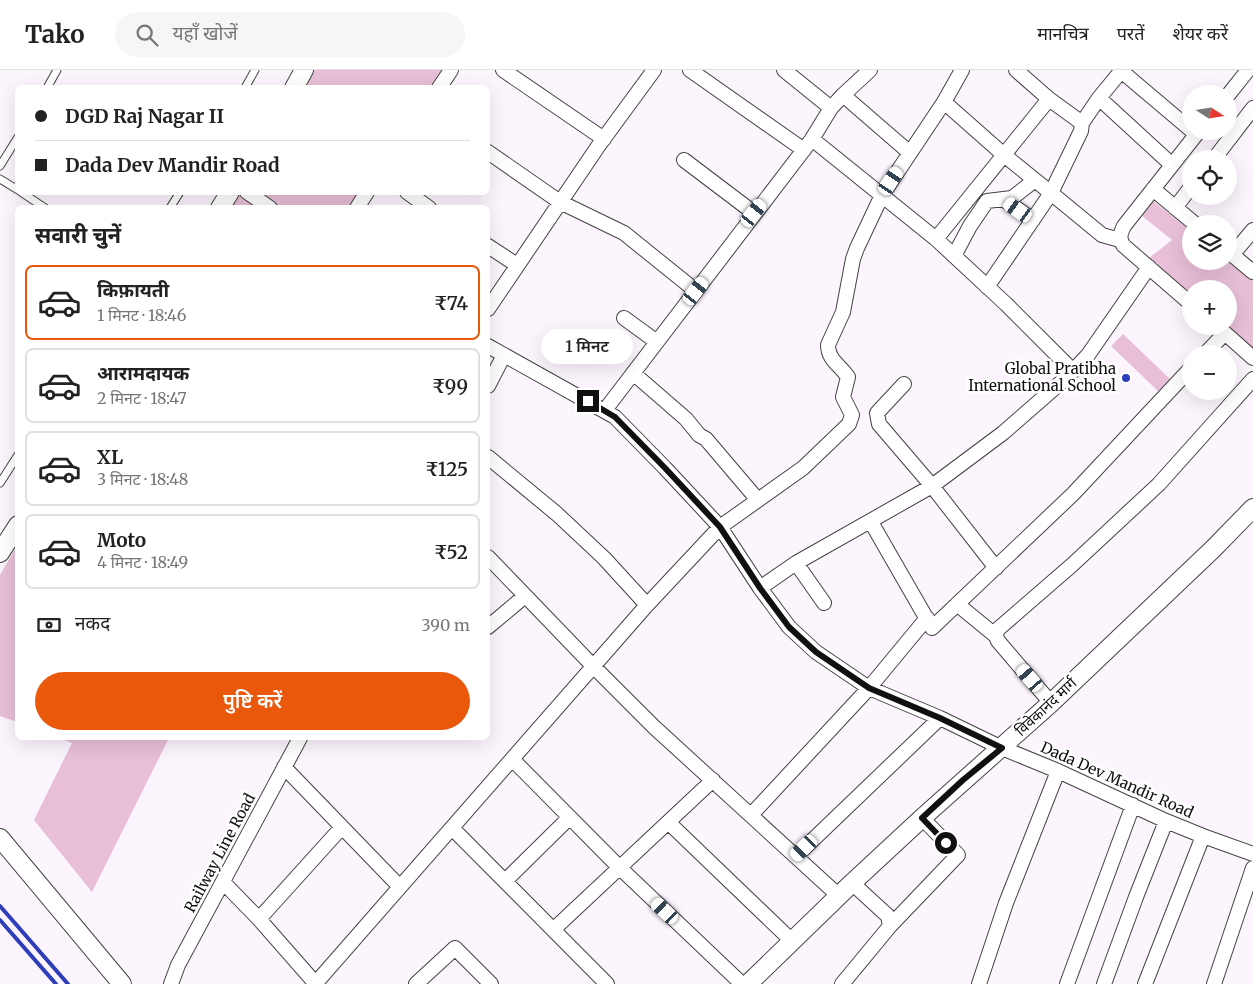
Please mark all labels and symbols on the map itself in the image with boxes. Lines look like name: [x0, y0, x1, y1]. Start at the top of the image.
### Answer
north arrow: [1182, 85, 1238, 140]
car: [876, 164, 905, 198]
car: [1001, 195, 1034, 225]
car: [738, 197, 769, 229]
car: [680, 275, 711, 307]
callout: 1 मिनट: [542, 328, 634, 364]
place label: Global Pratibha International School: [968, 359, 1116, 395]
marker: Global Pratibha International School: [1120, 372, 1132, 384]
route end: [577, 390, 599, 412]
car: [1014, 662, 1045, 694]
street label: विवेकानंद मार्ग: [1011, 673, 1081, 740]
street label: Dada Dev Mandir Road: [1038, 737, 1197, 822]
street label: Railway Line Road: [180, 790, 259, 916]
car: [787, 832, 820, 864]
route start: [935, 832, 957, 854]
car: [648, 895, 681, 927]

